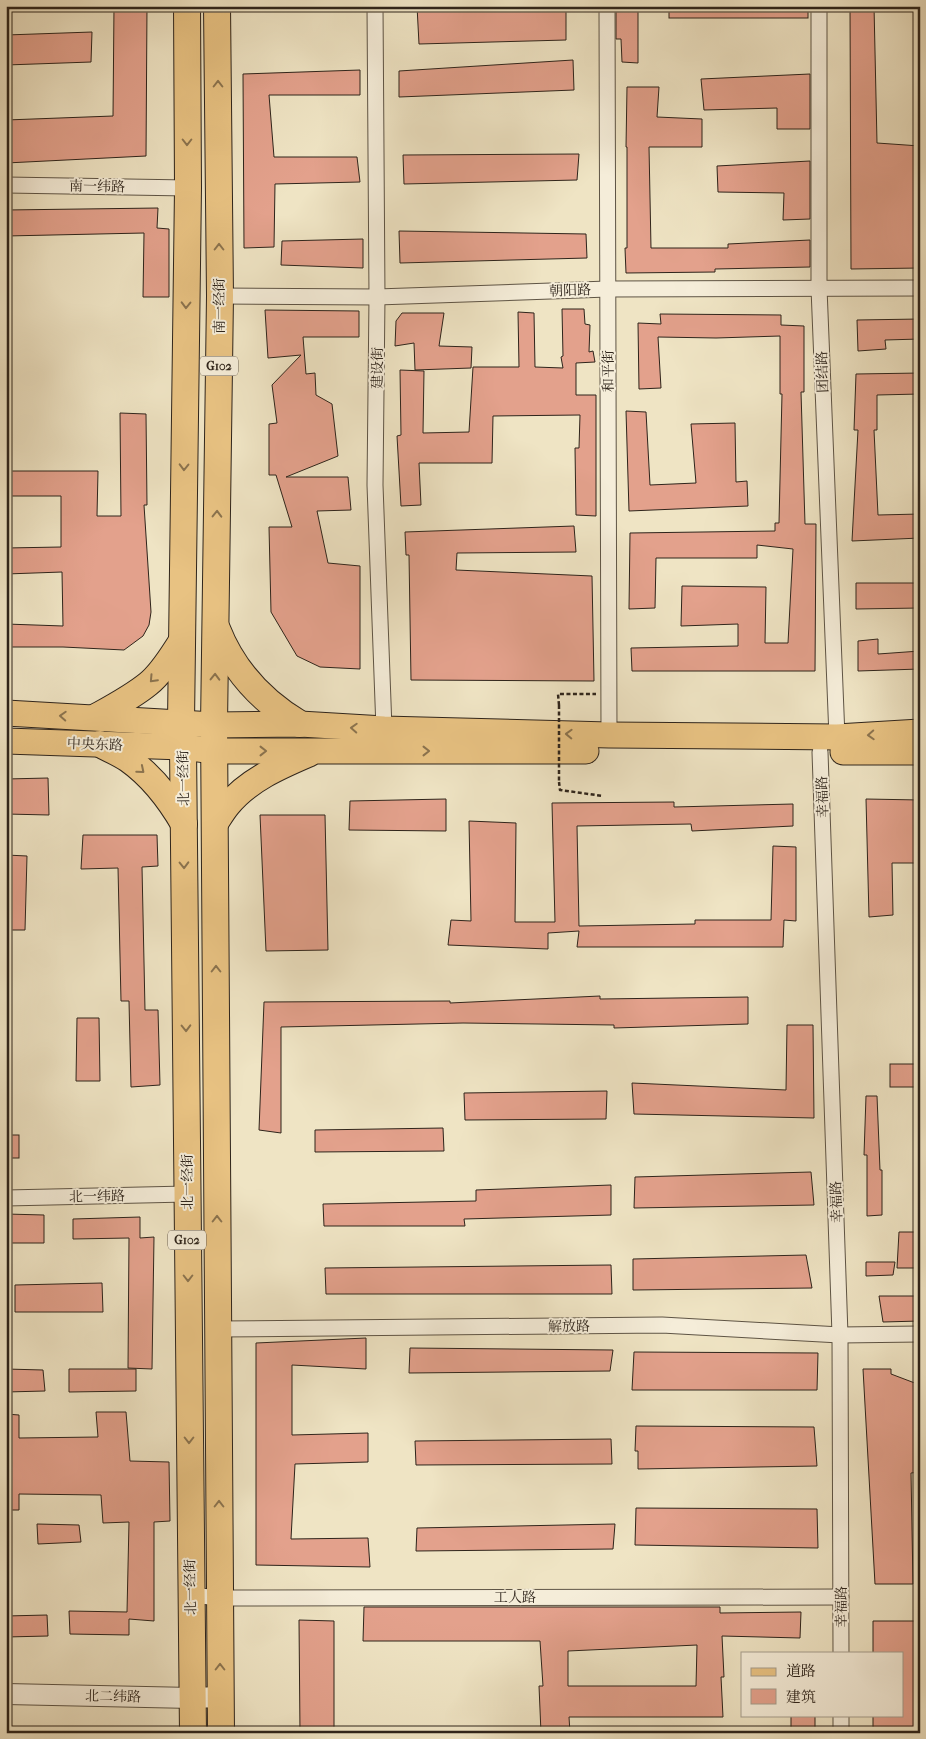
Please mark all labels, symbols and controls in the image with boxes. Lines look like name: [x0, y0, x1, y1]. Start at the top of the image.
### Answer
one-way arrow: [213, 80, 223, 88]
one-way arrow: [182, 139, 192, 147]
street label: 南一纬路: [69, 178, 125, 195]
one-way arrow: [214, 242, 225, 250]
street label: 南一经街: [211, 278, 228, 334]
street label: 朝阳路: [549, 281, 591, 300]
one-way arrow: [181, 302, 191, 309]
street label: 建设街: [369, 347, 386, 389]
street label: 和平街: [600, 350, 617, 392]
street label: 团结路: [813, 351, 832, 393]
road number: G102: [200, 356, 238, 376]
one-way arrow: [179, 464, 189, 472]
one-way arrow: [212, 510, 222, 518]
one-way arrow: [210, 672, 220, 680]
one-way arrow: [149, 673, 158, 682]
one-way arrow: [58, 710, 66, 721]
one-way arrow: [350, 722, 358, 733]
one-way arrow: [564, 729, 572, 739]
one-way arrow: [867, 729, 875, 740]
street label: 中央东路: [67, 735, 123, 754]
one-way arrow: [260, 746, 267, 756]
one-way arrow: [422, 746, 430, 756]
street label: 北一经街: [175, 750, 192, 806]
one-way arrow: [135, 764, 144, 772]
street label: 幸福路: [813, 776, 832, 818]
one-way arrow: [179, 862, 189, 870]
one-way arrow: [211, 965, 221, 972]
one-way arrow: [181, 1024, 191, 1032]
street label: 北一经街: [179, 1154, 196, 1210]
street label: 幸福路: [827, 1181, 846, 1223]
street label: 北一纬路: [69, 1188, 125, 1205]
one-way arrow: [212, 1215, 222, 1222]
road number: G102: [168, 1230, 206, 1250]
one-way arrow: [183, 1274, 193, 1282]
street label: 解放路: [548, 1318, 590, 1335]
one-way arrow: [184, 1437, 194, 1445]
one-way arrow: [214, 1500, 224, 1508]
street label: 北一经街: [182, 1559, 199, 1615]
street label: 幸福路: [833, 1586, 850, 1628]
street label: 工人路: [494, 1589, 536, 1606]
legend: [741, 1652, 904, 1716]
one-way arrow: [215, 1662, 225, 1670]
text: 道路: [786, 1662, 816, 1680]
street label: 北二纬路: [85, 1688, 141, 1705]
text: 建筑: [786, 1688, 816, 1706]

